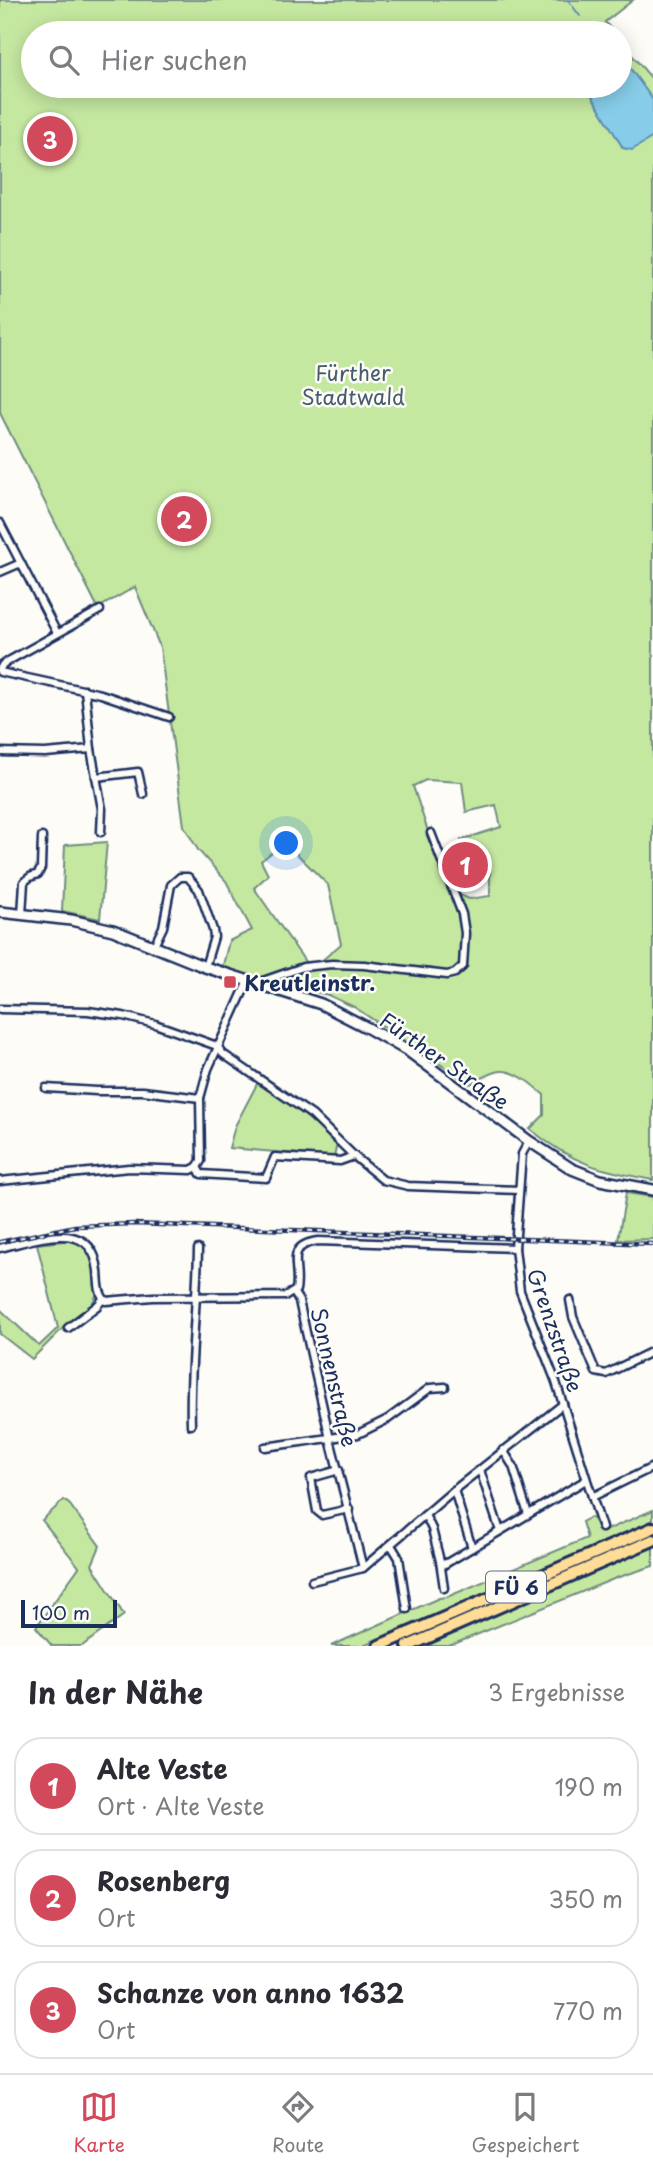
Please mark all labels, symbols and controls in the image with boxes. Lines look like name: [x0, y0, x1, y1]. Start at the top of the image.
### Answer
search box: [21, 21, 632, 98]
text: Hier suchen: [101, 40, 248, 79]
icon: search: [45, 41, 83, 79]
pin: 3: [27, 113, 73, 165]
park label: Fürther Stadtwald: [301, 356, 405, 412]
pin: 2: [161, 493, 207, 545]
your location: [269, 826, 303, 860]
pin: 1: [442, 839, 488, 891]
place label: Kreutleinstr.: [244, 966, 375, 998]
marker: Kreutleinstr.: [222, 974, 238, 990]
street label: Fürther Straße: [374, 1003, 516, 1117]
street label: Grenzstraße: [520, 1264, 592, 1396]
street label: Sonnenstraße: [303, 1304, 367, 1450]
road number: FÜ 6: [486, 1572, 546, 1602]
scale bar: [21, 1597, 117, 1629]
text: 100 m: [32, 1598, 90, 1626]
text: In der Nähe: [28, 1669, 203, 1714]
text: 3 Ergebnisse: [488, 1674, 625, 1709]
text: Alte Veste: [97, 1749, 228, 1788]
text: 1: [48, 1769, 59, 1804]
text: 190 m: [555, 1769, 623, 1804]
text: Ort · Alte Veste: [97, 1788, 265, 1823]
text: Rosenberg: [97, 1861, 230, 1900]
text: 2: [45, 1881, 61, 1916]
text: 350 m: [548, 1881, 623, 1916]
text: Ort: [97, 1900, 135, 1935]
text: Schanze von anno 1632: [97, 1973, 404, 2012]
text: 3: [45, 1993, 61, 2028]
text: 770 m: [553, 1993, 623, 2028]
text: Ort: [97, 2012, 135, 2047]
tab: Karte: [74, 2088, 125, 2158]
tab: Route: [272, 2088, 324, 2158]
tab: Gespeichert: [471, 2088, 579, 2158]

